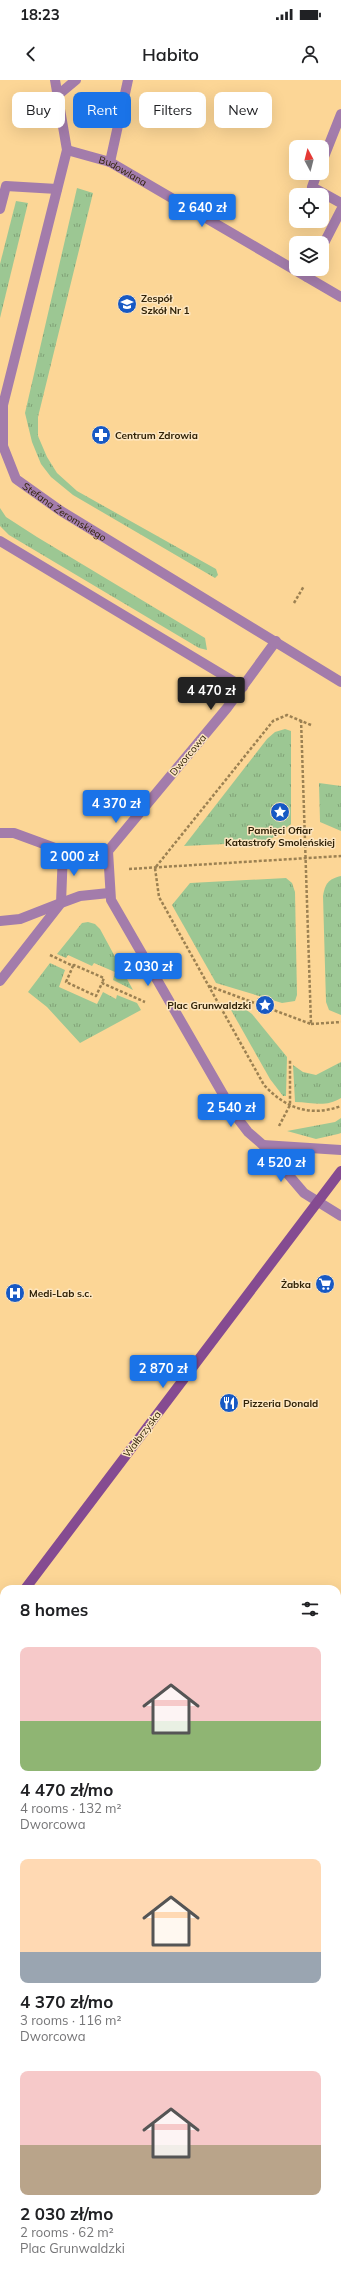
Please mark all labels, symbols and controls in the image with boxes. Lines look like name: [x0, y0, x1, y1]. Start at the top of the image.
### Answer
text: 18:23: [20, 5, 60, 24]
icon: back: [20, 43, 42, 65]
text: Habito: [142, 43, 199, 66]
icon: person: [299, 43, 321, 65]
chip: Buy: [12, 92, 65, 128]
chip: Rent: [73, 92, 131, 128]
chip: Filters: [139, 92, 206, 128]
chip: New: [214, 92, 272, 128]
north arrow: [289, 140, 329, 180]
map controls: [289, 140, 329, 276]
street label: Budowlana: [97, 153, 150, 189]
button: locate: [289, 188, 329, 228]
pin: 2 640 zł: [161, 194, 243, 228]
text: 2 640 zł: [178, 199, 226, 215]
button: layers: [289, 236, 329, 276]
place label: Zespół Szkół Nr 1: [141, 292, 190, 317]
school or university icon: Zespół Szkół Nr 1: [116, 293, 138, 315]
pharmacy icon: Centrum Zdrowia: [90, 424, 112, 446]
place label: Centrum Zdrowia: [115, 429, 198, 442]
street label: Stefana Żeromskiego: [20, 479, 109, 544]
pin: 4 470 zł: [170, 677, 252, 711]
text: 4 470 zł: [187, 682, 235, 698]
street label: Dworcowa: [167, 731, 209, 779]
pin: 4 370 zł: [75, 790, 157, 824]
text: 4 370 zł: [92, 795, 140, 811]
place icon: Pamięci Ofiar Katastrofy Smoleńskiej: [269, 801, 291, 823]
place label: Pamięci Ofiar Katastrofy Smoleńskiej: [225, 824, 335, 849]
pin: 2 000 zł: [33, 843, 115, 877]
text: 2 000 zł: [50, 848, 98, 864]
pin: 2 030 zł: [107, 953, 189, 987]
text: 2 030 zł: [124, 958, 172, 974]
place icon: Plac Grunwaldzki: [254, 994, 276, 1016]
place label: Plac Grunwaldzki: [167, 999, 251, 1012]
pin: 2 540 zł: [190, 1094, 272, 1128]
text: 2 540 zł: [207, 1099, 255, 1115]
pin: 4 520 zł: [240, 1149, 322, 1183]
text: 4 520 zł: [257, 1154, 305, 1170]
supermarket icon: Żabka: [314, 1273, 336, 1295]
place label: Żabka: [281, 1278, 311, 1291]
hospital icon: Medi-Lab s.c.: [4, 1282, 26, 1304]
place label: Medi-Lab s.c.: [29, 1287, 92, 1300]
pin: 2 870 zł: [122, 1355, 204, 1389]
text: 2 870 zł: [139, 1360, 187, 1376]
restaurant icon: Pizzeria Donald: [218, 1392, 240, 1414]
place label: Pizzeria Donald: [243, 1397, 318, 1410]
street label: Wałbrzyska: [120, 1408, 164, 1460]
icon: filters: [299, 1598, 321, 1620]
text: 8 homes: [20, 1599, 88, 1620]
icon: home: [135, 1673, 207, 1745]
text: 4 470 zł/mo: [20, 1779, 113, 1800]
text: 4 rooms · 132 m²: [20, 1800, 121, 1816]
text: Dworcowa: [20, 1816, 86, 1832]
icon: home: [135, 1885, 207, 1957]
text: 4 370 zł/mo: [20, 1991, 113, 2012]
text: 3 rooms · 116 m²: [20, 2012, 121, 2028]
text: Dworcowa: [20, 2028, 86, 2044]
icon: home: [135, 2097, 207, 2169]
text: 2 030 zł/mo: [20, 2203, 113, 2224]
text: 2 rooms · 62 m²: [20, 2224, 114, 2240]
text: Plac Grunwaldzki: [20, 2240, 125, 2256]

